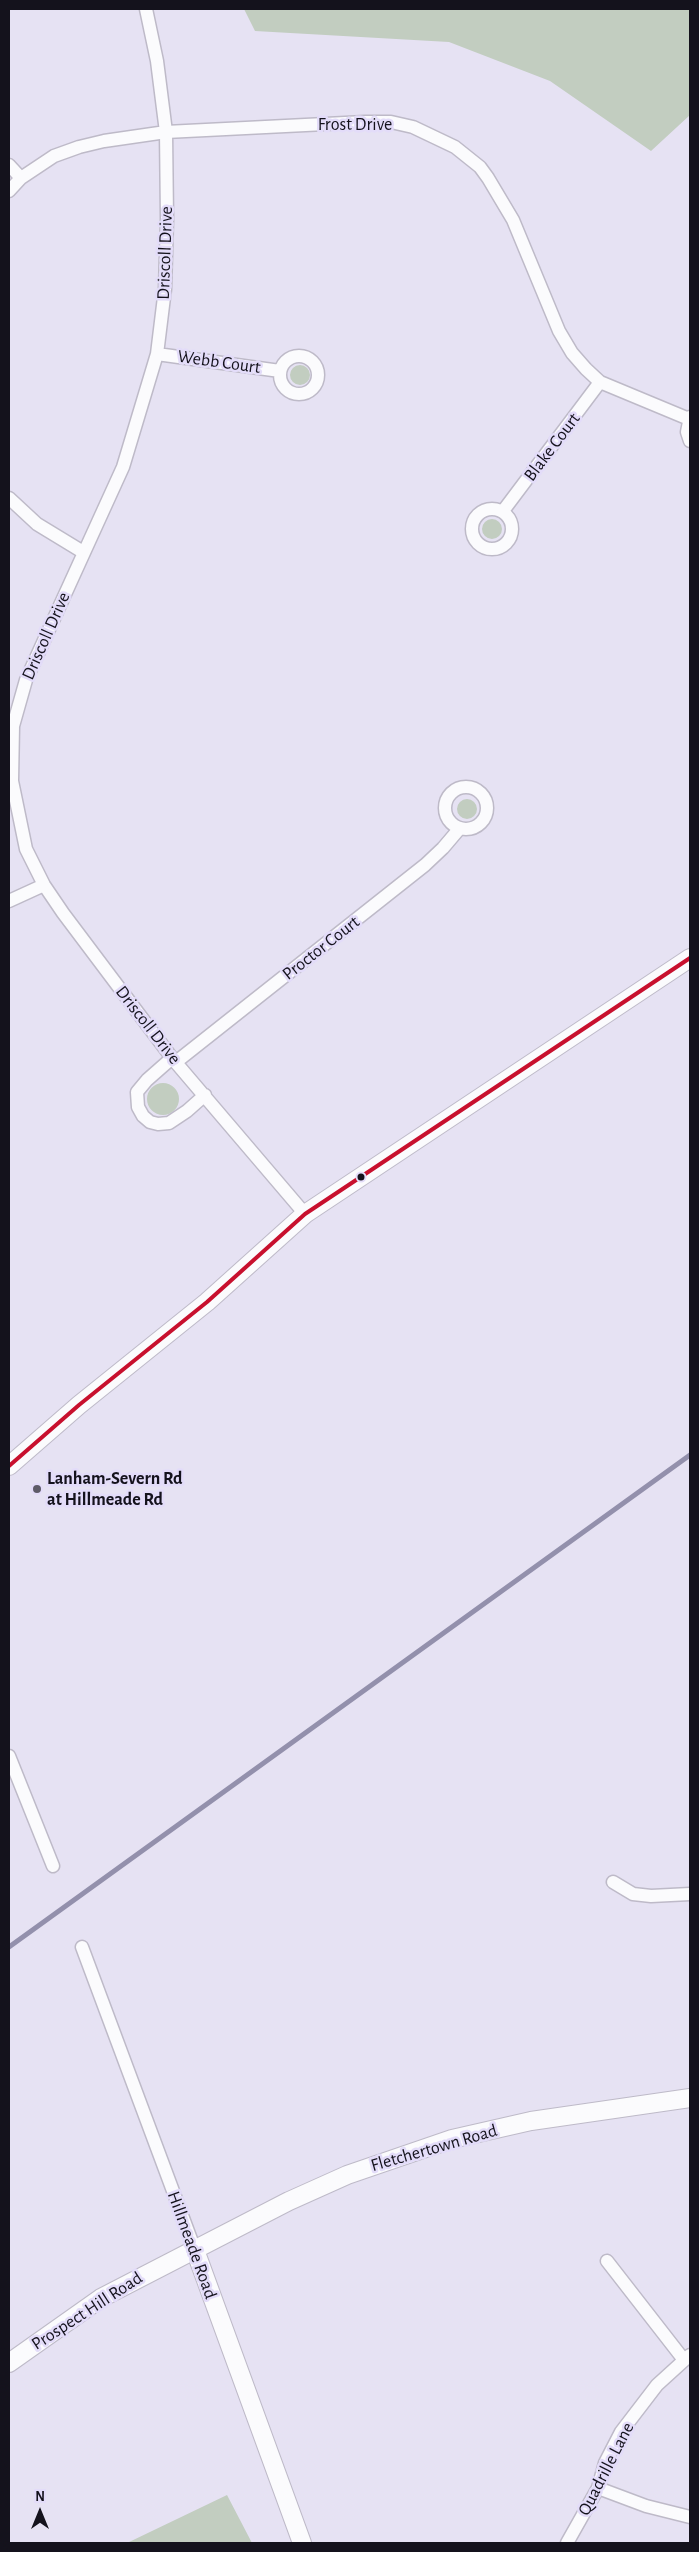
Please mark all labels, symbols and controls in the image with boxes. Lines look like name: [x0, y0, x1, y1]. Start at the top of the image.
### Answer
street label: Frost Drive: [318, 114, 392, 136]
street label: Driscoll Drive: [153, 206, 177, 300]
street label: Webb Court: [176, 345, 262, 379]
street label: Blake Court: [519, 409, 585, 485]
street label: Driscoll Drive: [17, 589, 75, 683]
street label: Proctor Court: [278, 911, 364, 985]
street label: Driscoll Drive: [111, 982, 185, 1068]
unlabelled marker: [356, 1172, 366, 1182]
place label: Lanham-Severn Rd at Hillmeade Rd: [47, 1468, 182, 1510]
marker: Lanham-Severn Rd at Hillmeade Rd: [31, 1483, 43, 1495]
street label: Fletchertown Road: [368, 2120, 500, 2176]
street label: Hillmeade Road: [163, 2188, 221, 2302]
street label: Prospect Hill Road: [28, 2267, 146, 2355]
street label: Quadrille Lane: [573, 2419, 639, 2519]
north arrow: [15, 2487, 65, 2537]
text: N: [35, 2490, 45, 2504]

